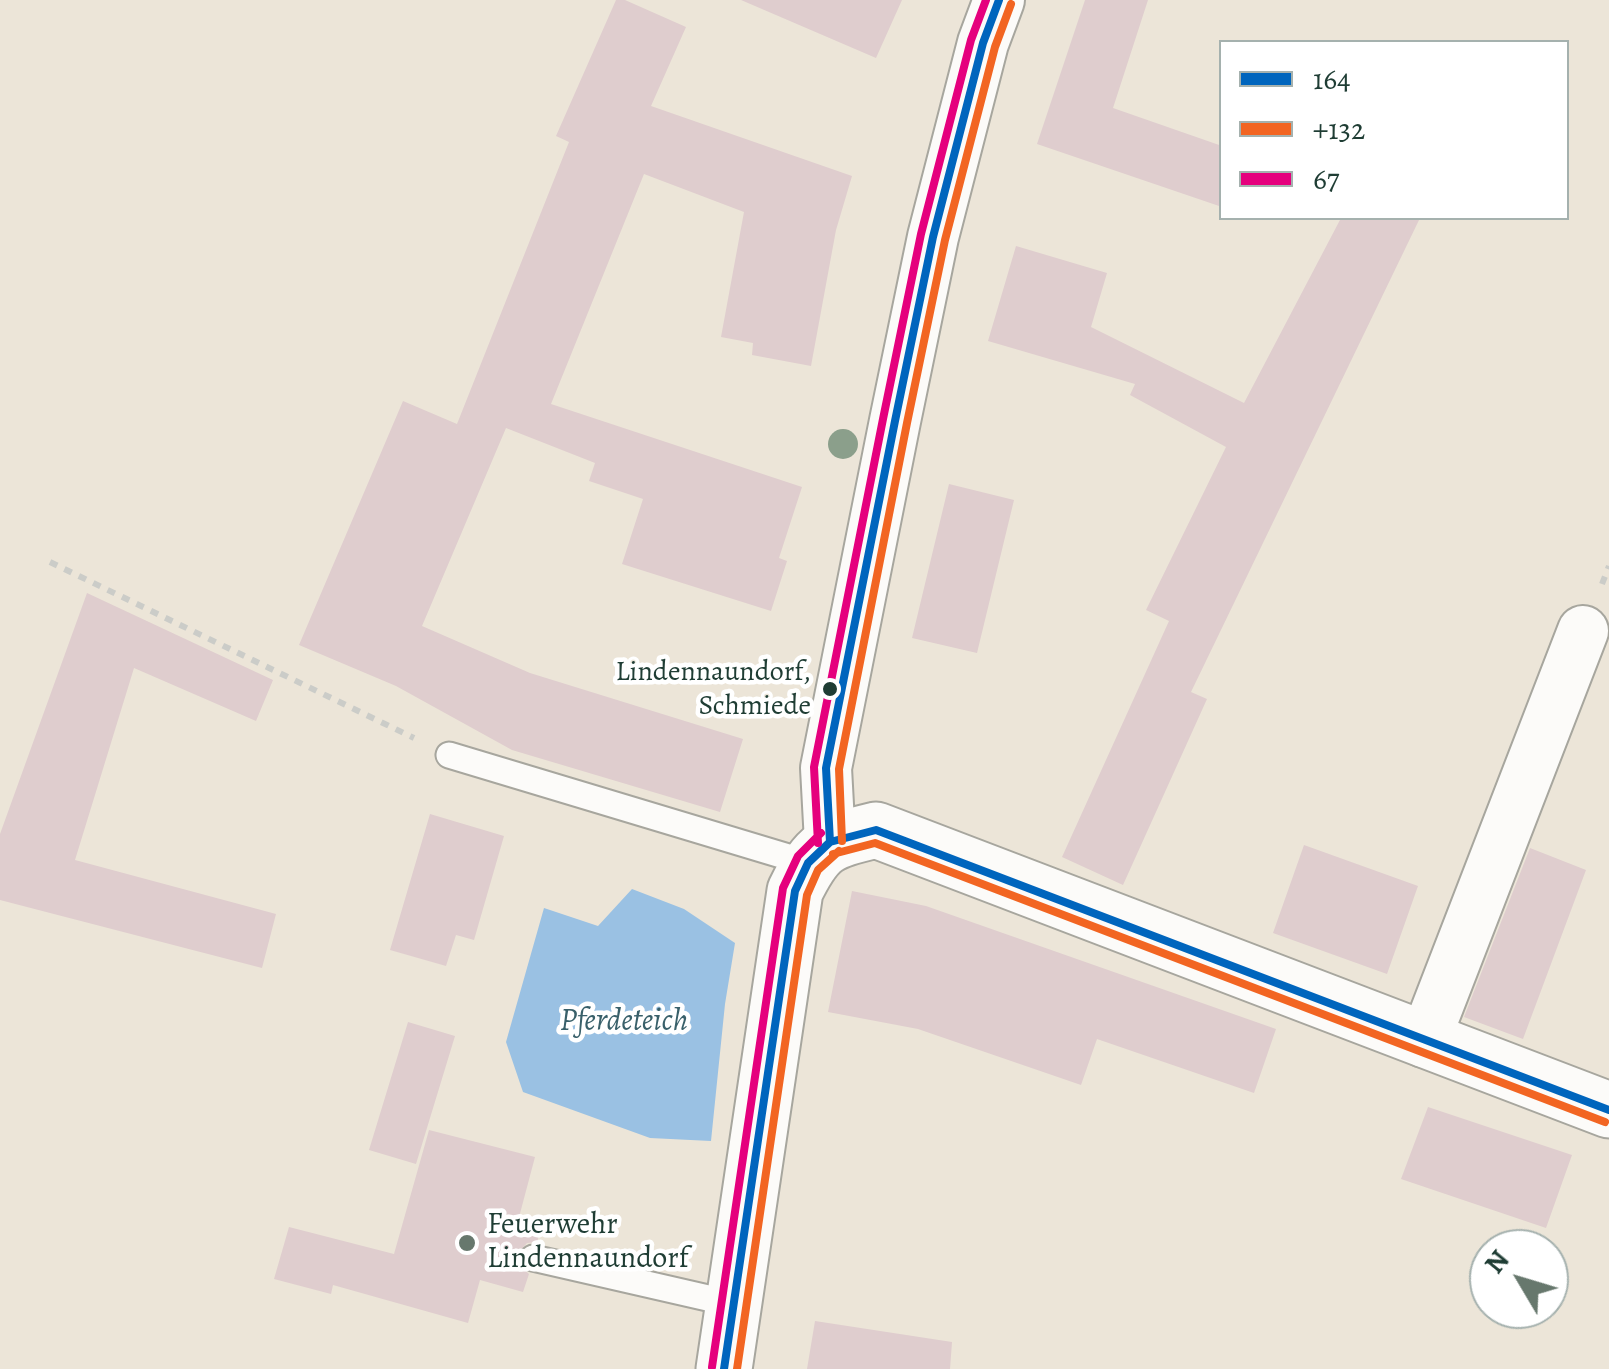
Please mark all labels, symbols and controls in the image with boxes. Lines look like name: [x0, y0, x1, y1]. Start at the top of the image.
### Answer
legend: [1219, 40, 1569, 220]
text: 164: [1313, 59, 1351, 99]
text: +132: [1313, 109, 1365, 149]
text: 67: [1313, 159, 1339, 199]
place label: Lindennaundorf, Schmiede: [615, 656, 811, 722]
marker: Lindennaundorf, Schmiede: [820, 679, 840, 699]
water label: Pferdeteich: [560, 1003, 688, 1041]
place label: Feuerwehr Lindennaundorf: [487, 1208, 689, 1278]
north arrow: [1469, 1229, 1569, 1329]
marker: Feuerwehr Lindennaundorf: [456, 1232, 478, 1254]
text: N: [1476, 1242, 1518, 1281]

